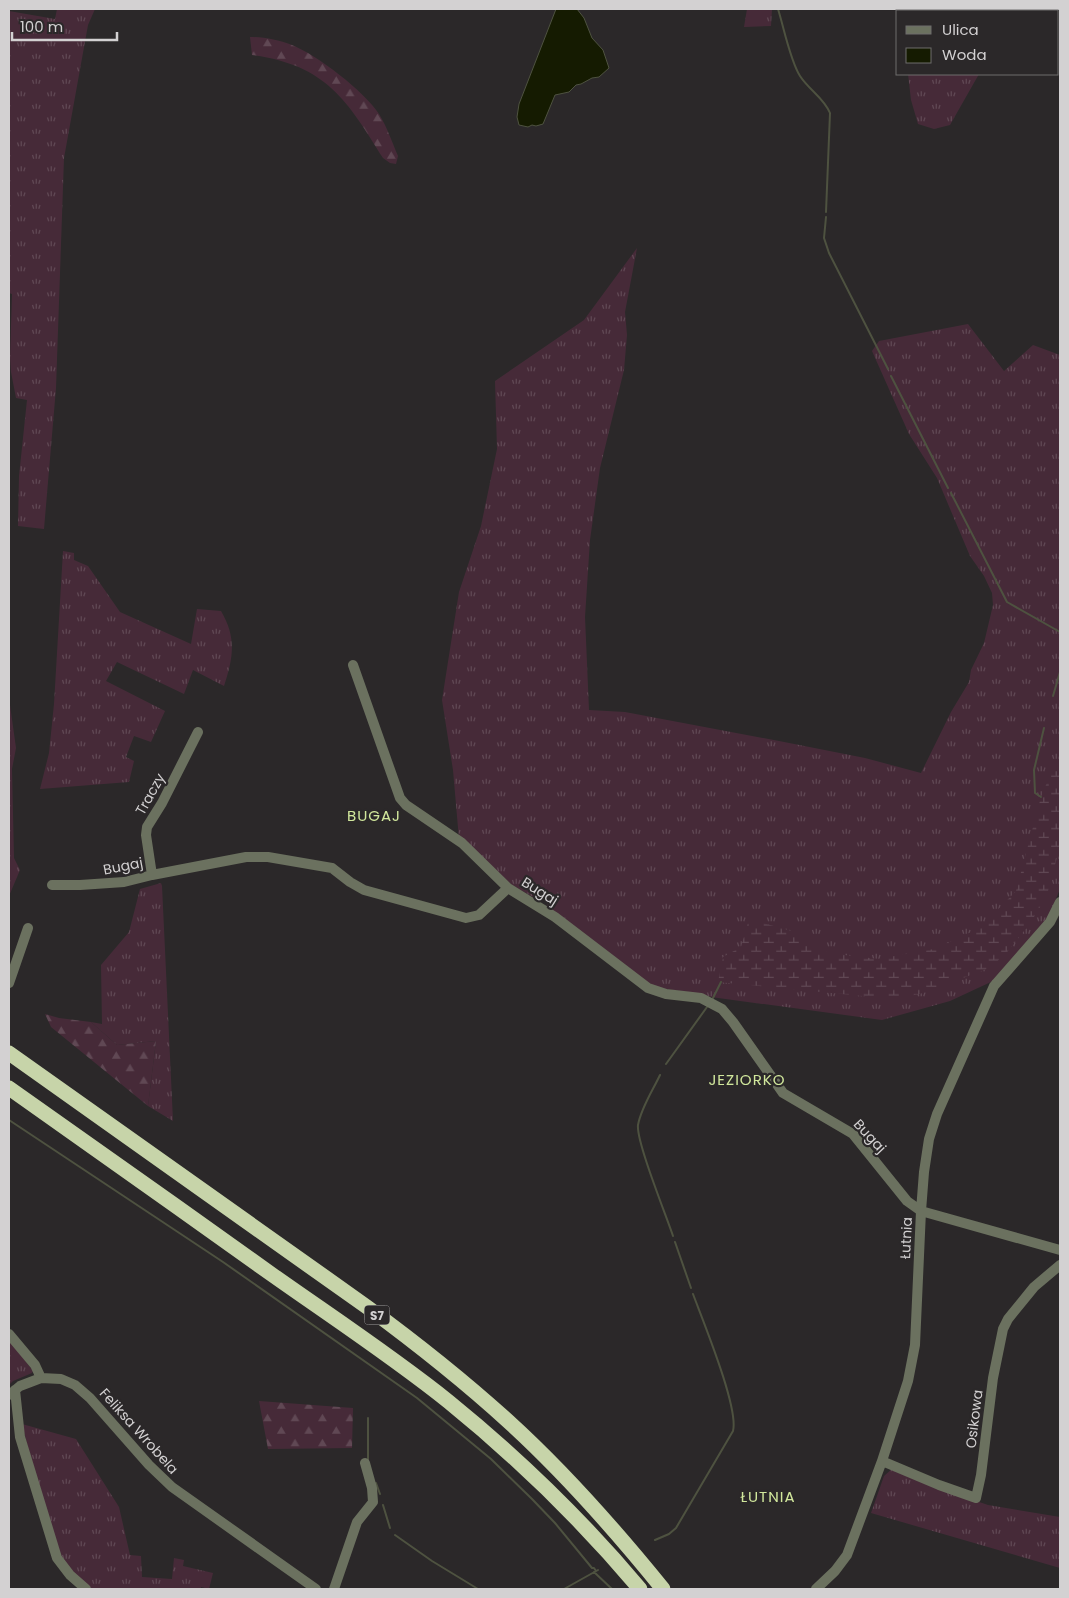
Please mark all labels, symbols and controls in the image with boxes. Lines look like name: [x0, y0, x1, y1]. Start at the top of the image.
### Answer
scale bar: [12, 10, 118, 42]
legend: [896, 10, 1059, 75]
text: 100 m: [20, 16, 63, 37]
text: Ulica: [942, 19, 979, 40]
text: Woda: [942, 44, 987, 65]
street label: Traczy: [130, 769, 170, 819]
district label: BUGAJ: [347, 805, 401, 826]
street label: Bugaj: [101, 852, 145, 880]
street label: Bugaj: [518, 872, 562, 910]
district label: JEZIORKO: [708, 1069, 786, 1090]
street label: Bugaj: [849, 1115, 891, 1157]
street label: Łutnia: [895, 1216, 917, 1260]
road number: S7: [364, 1306, 390, 1324]
street label: Feliksa Wrobela: [95, 1384, 183, 1478]
street label: Osikowa: [960, 1389, 988, 1449]
district label: ŁUTNIA: [740, 1486, 796, 1507]

